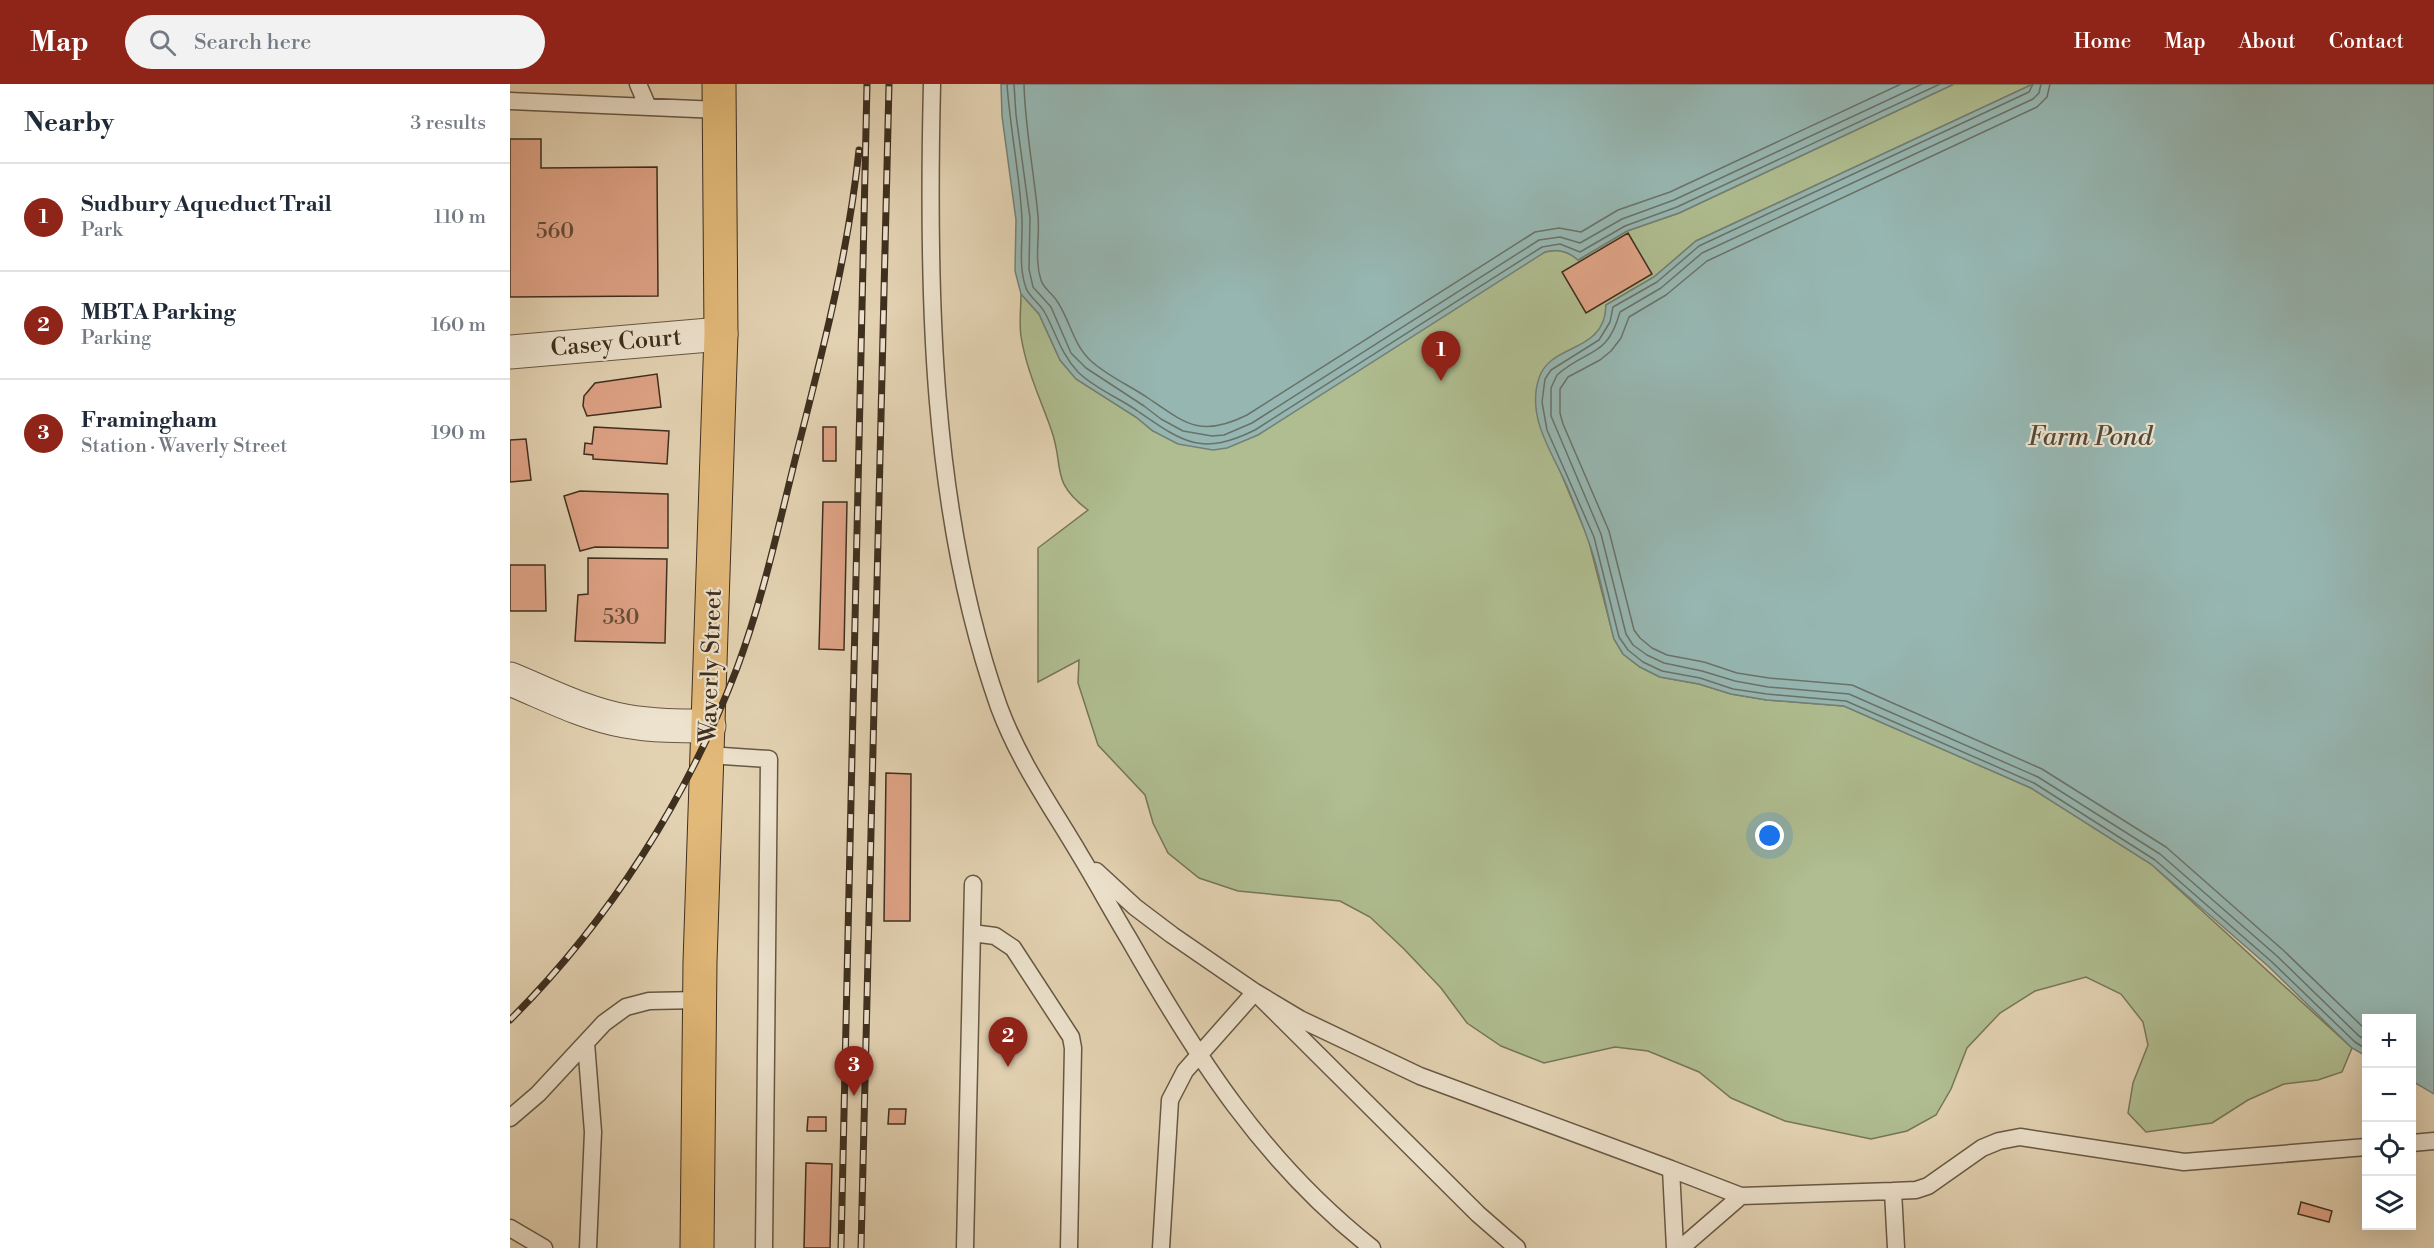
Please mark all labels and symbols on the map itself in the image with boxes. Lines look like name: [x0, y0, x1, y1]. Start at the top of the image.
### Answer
house number: 560: [536, 219, 574, 245]
street label: Casey Court: [549, 322, 683, 364]
pin: 1: [1422, 332, 1460, 381]
water label: Farm Pond: [2028, 421, 2154, 453]
street label: Waverly Street: [693, 588, 729, 745]
house number: 530: [602, 605, 640, 631]
your location: [1755, 821, 1784, 850]
pin: 2: [988, 1018, 1028, 1067]
pin: 3: [834, 1046, 874, 1096]

